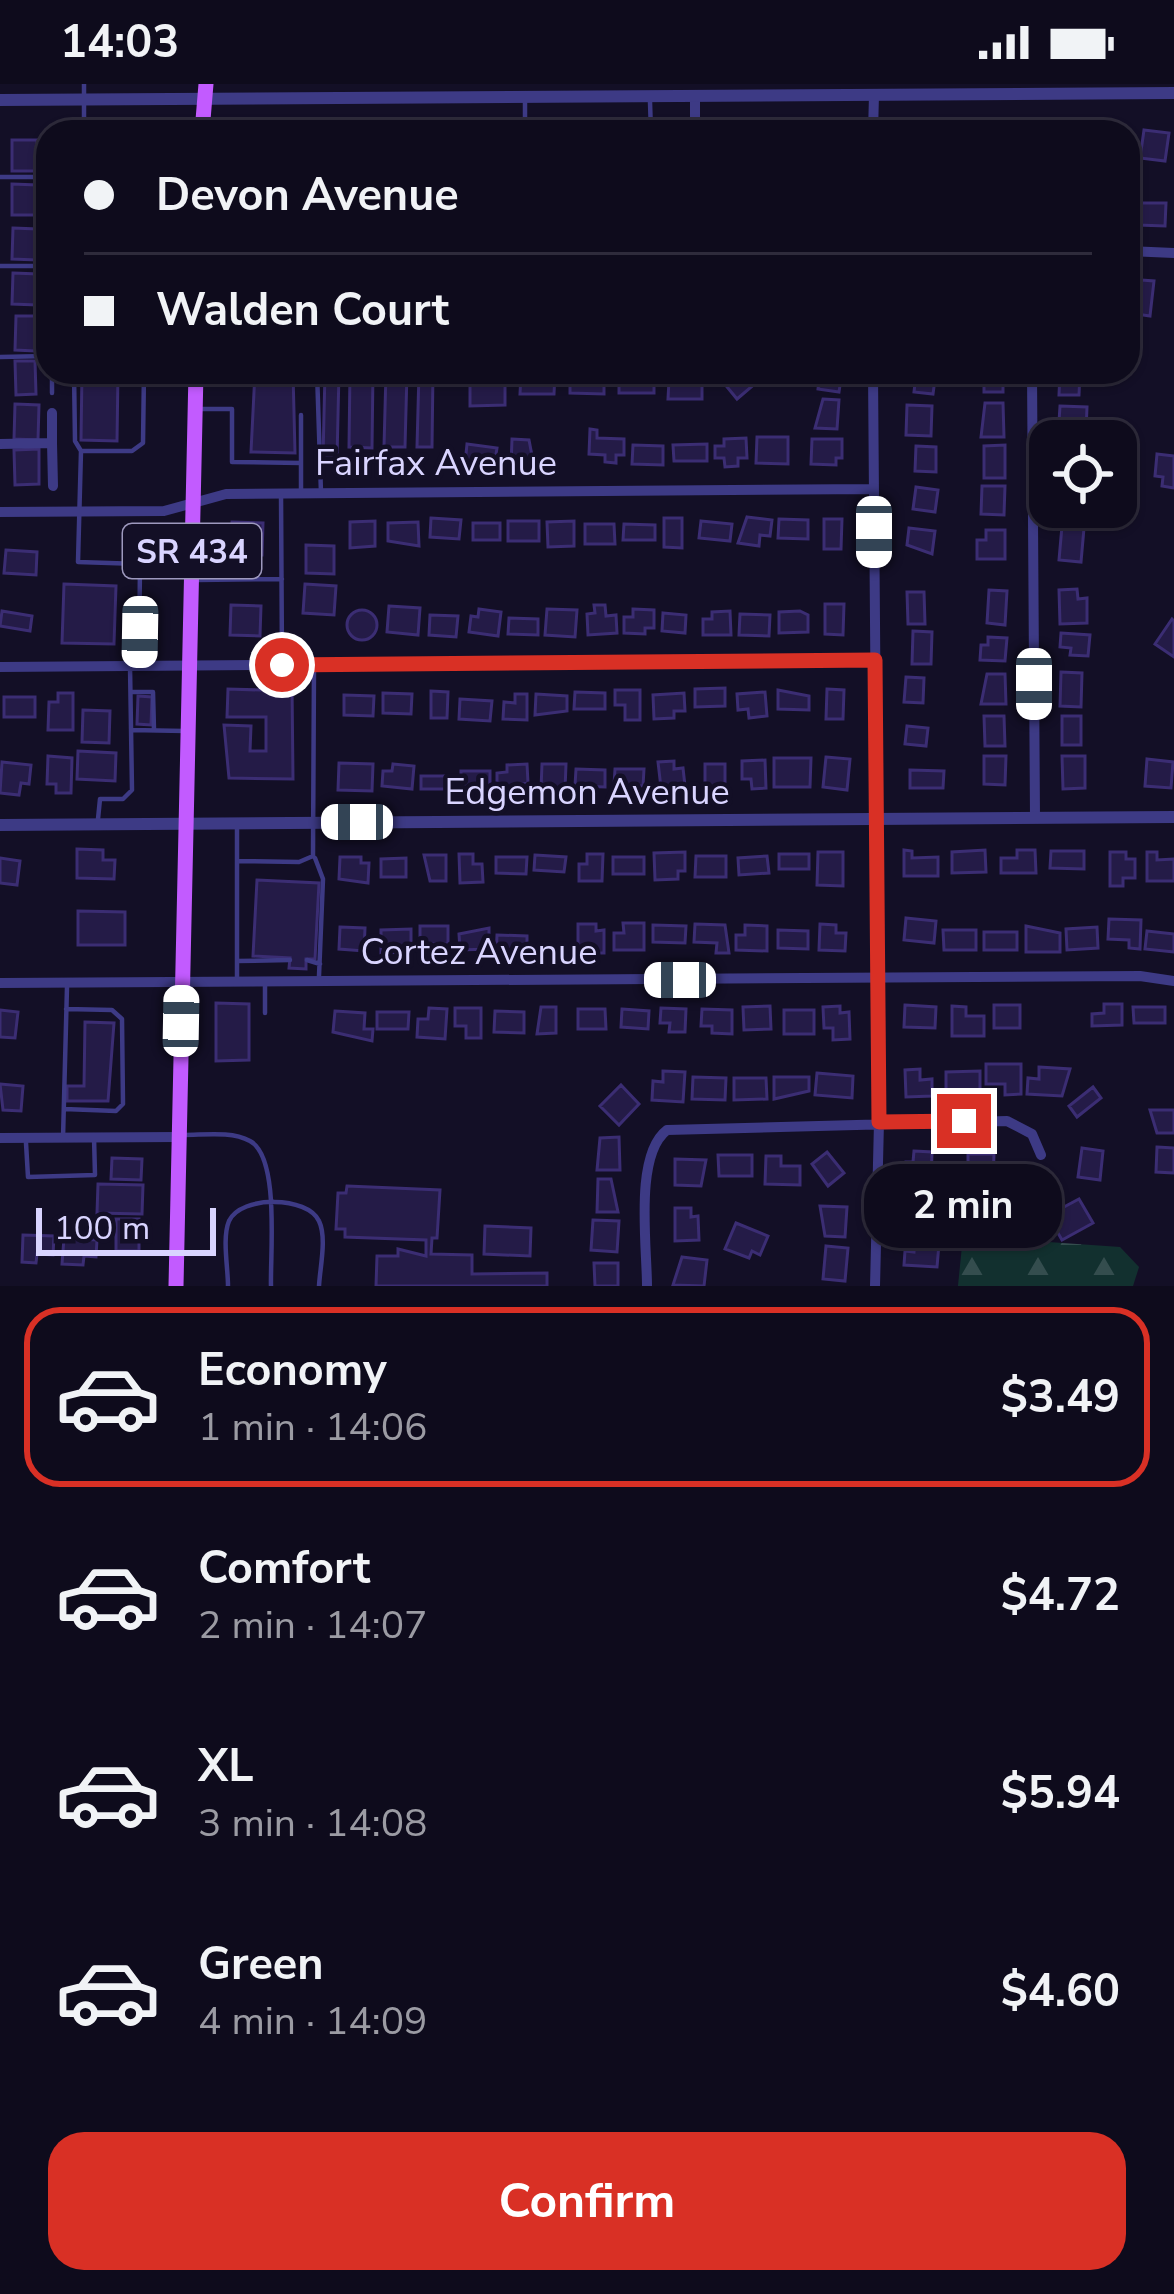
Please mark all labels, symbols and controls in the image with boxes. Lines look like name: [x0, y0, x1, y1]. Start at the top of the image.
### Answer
text: 14:03: [60, 12, 179, 73]
text: Devon Avenue: [156, 165, 459, 226]
text: Walden Court: [156, 280, 449, 341]
map controls: [1029, 420, 1137, 528]
button: locate: [1029, 420, 1137, 528]
street label: Fairfax Avenue: [315, 439, 557, 488]
car: [856, 496, 892, 568]
road number: SR 434: [123, 524, 261, 578]
car: [121, 596, 159, 668]
route start: [255, 638, 309, 692]
car: [1016, 648, 1052, 720]
street label: Edgemon Avenue: [444, 768, 730, 817]
car: [321, 804, 393, 840]
street label: Cortez Avenue: [361, 928, 597, 977]
car: [644, 962, 716, 998]
car: [162, 985, 200, 1057]
route end: [937, 1094, 991, 1148]
callout: 2 min: [865, 1163, 1063, 1247]
text: 2 min: [913, 1179, 1013, 1232]
scale bar: [36, 1202, 216, 1255]
text: 100 m: [54, 1206, 150, 1251]
text: Economy: [198, 1340, 387, 1401]
icon: car: [54, 1343, 162, 1451]
text: $3.49: [1001, 1367, 1120, 1428]
text: 1 min · 14:06: [198, 1401, 427, 1454]
text: Comfort: [198, 1538, 370, 1599]
icon: car: [54, 1541, 162, 1649]
text: $4.72: [1001, 1565, 1120, 1626]
text: 2 min · 14:07: [198, 1599, 427, 1652]
text: XL: [198, 1736, 254, 1797]
icon: car: [54, 1739, 162, 1847]
text: $5.94: [1001, 1763, 1120, 1824]
text: 3 min · 14:08: [198, 1797, 427, 1850]
text: Green: [198, 1934, 324, 1995]
icon: car: [54, 1937, 162, 2045]
text: $4.60: [1001, 1961, 1120, 2022]
text: 4 min · 14:09: [198, 1995, 427, 2048]
button: Confirm: [48, 2132, 1126, 2270]

